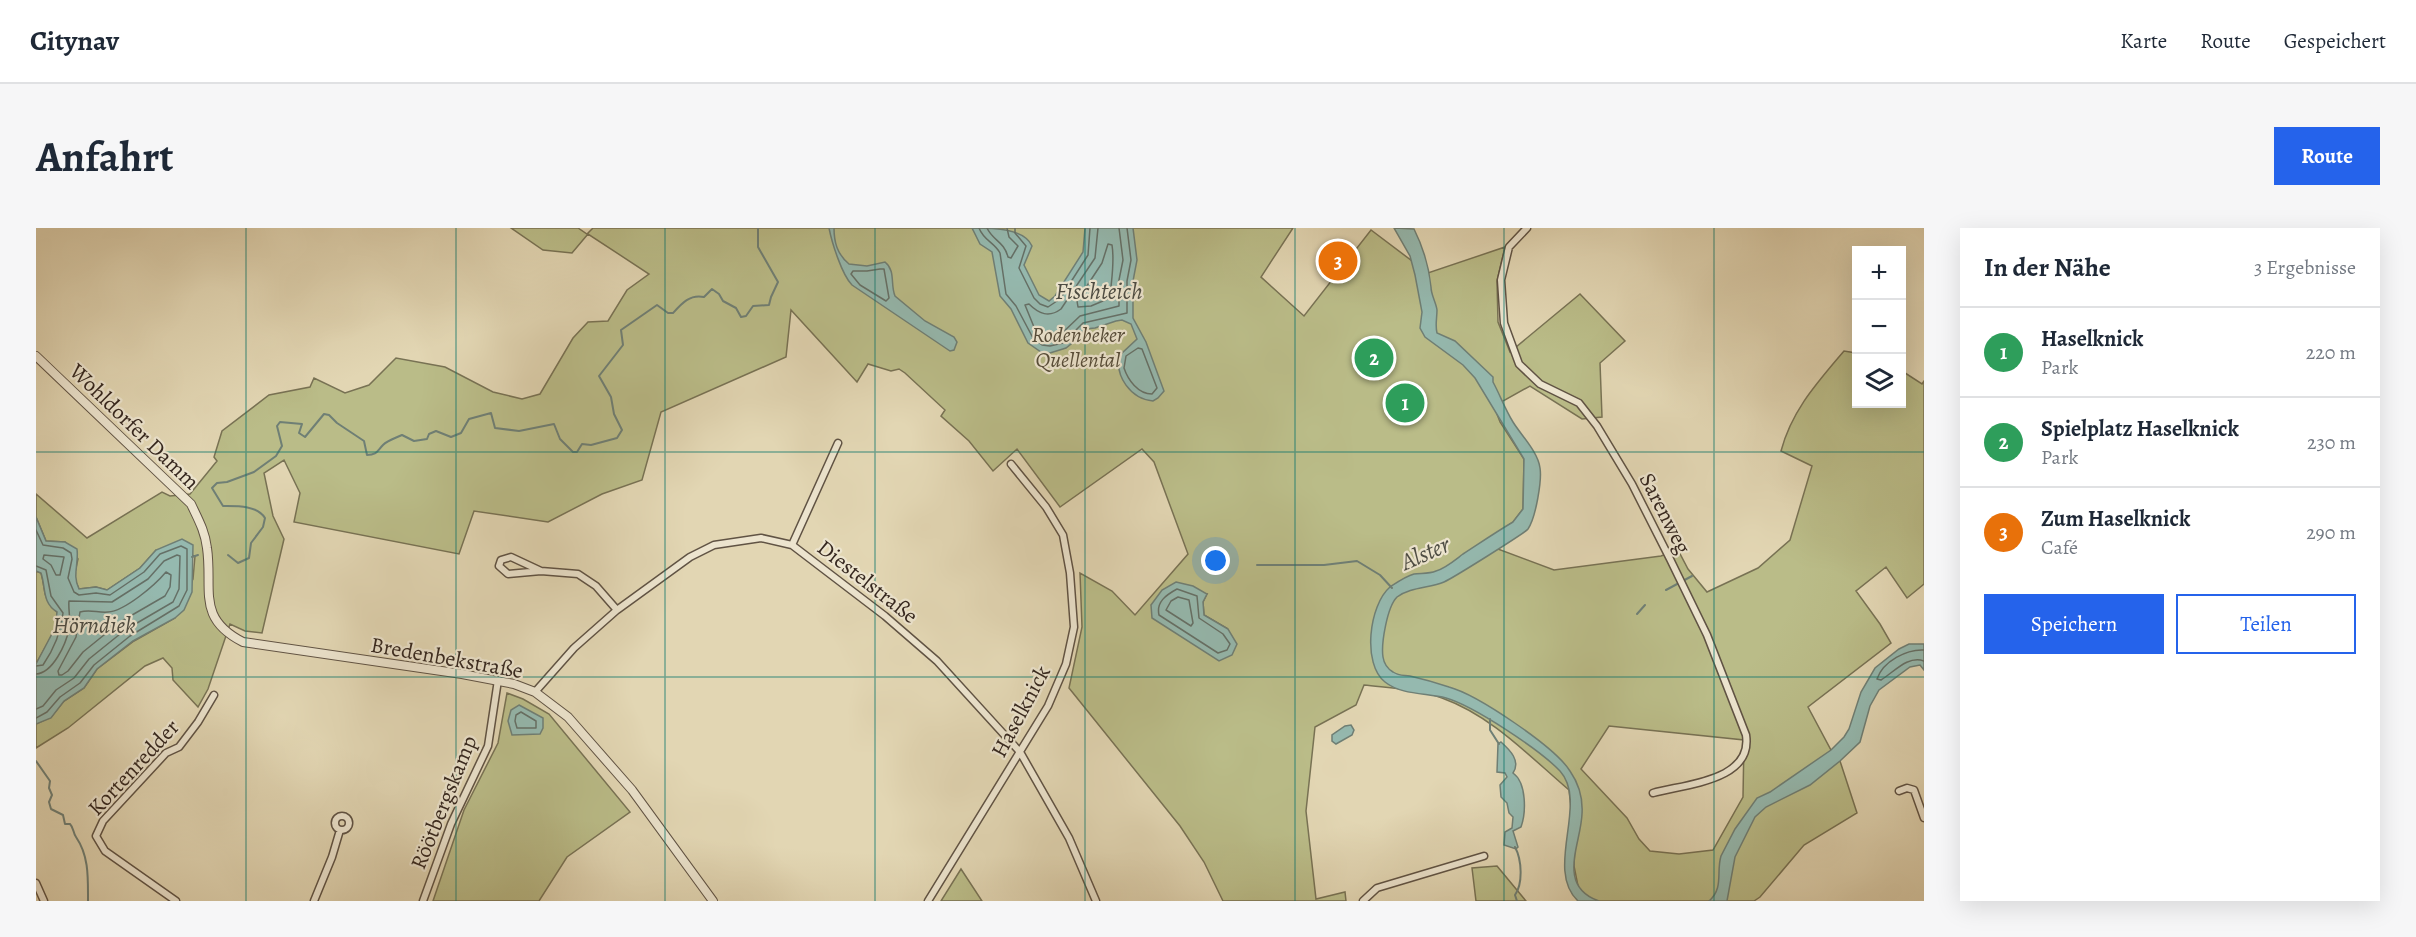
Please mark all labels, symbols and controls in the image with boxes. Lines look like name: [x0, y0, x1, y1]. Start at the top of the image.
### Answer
text: Citynav: [30, 22, 119, 60]
text: Karte: [2120, 27, 2167, 55]
text: Route: [2200, 27, 2251, 55]
text: Gespeichert: [2284, 27, 2386, 55]
button: Route: [2274, 127, 2380, 185]
text: Anfahrt: [36, 128, 173, 185]
pin: 3: [1318, 238, 1358, 284]
map controls: [1852, 246, 1906, 408]
button: +: [1852, 246, 1906, 300]
text: In der Nähe: [1984, 250, 2111, 285]
text: 3 Ergebnisse: [2254, 254, 2356, 281]
water label: Fischteich: [1055, 275, 1143, 307]
button: −: [1852, 300, 1906, 354]
park label: Rodenbeker Quellental: [1032, 320, 1126, 375]
text: Haselknick: [2041, 324, 2143, 354]
pin: 2: [1354, 336, 1394, 380]
text: 1: [2000, 339, 2007, 366]
text: 220 m: [2306, 339, 2356, 366]
button: layers: [1852, 354, 1906, 408]
text: Park: [2041, 354, 2079, 381]
street label: Wohldorfer Damm: [62, 356, 206, 497]
pin: 1: [1386, 380, 1424, 426]
text: Spielplatz Haselknick: [2041, 414, 2239, 444]
text: 2: [1999, 429, 2008, 456]
text: 230 m: [2307, 429, 2356, 456]
text: Park: [2041, 444, 2079, 471]
street label: Sarenweg: [1632, 468, 1698, 559]
text: Zum Haselknick: [2041, 504, 2190, 534]
text: 3: [1999, 519, 2008, 546]
text: 290 m: [2306, 519, 2356, 546]
water label: Alster: [1394, 528, 1455, 579]
street label: Diestelstraße: [811, 533, 924, 631]
text: Café: [2041, 534, 2078, 561]
your location: [1201, 546, 1230, 575]
button: Speichern: [1984, 594, 2164, 654]
button: Teilen: [2176, 594, 2356, 654]
water label: Hörndiek: [52, 609, 136, 641]
street label: Bredenbekstraße: [368, 630, 525, 686]
street label: Haselknick: [984, 660, 1058, 763]
street label: Kortenredder: [81, 713, 186, 822]
street label: Röötbergskamp: [403, 731, 484, 874]

